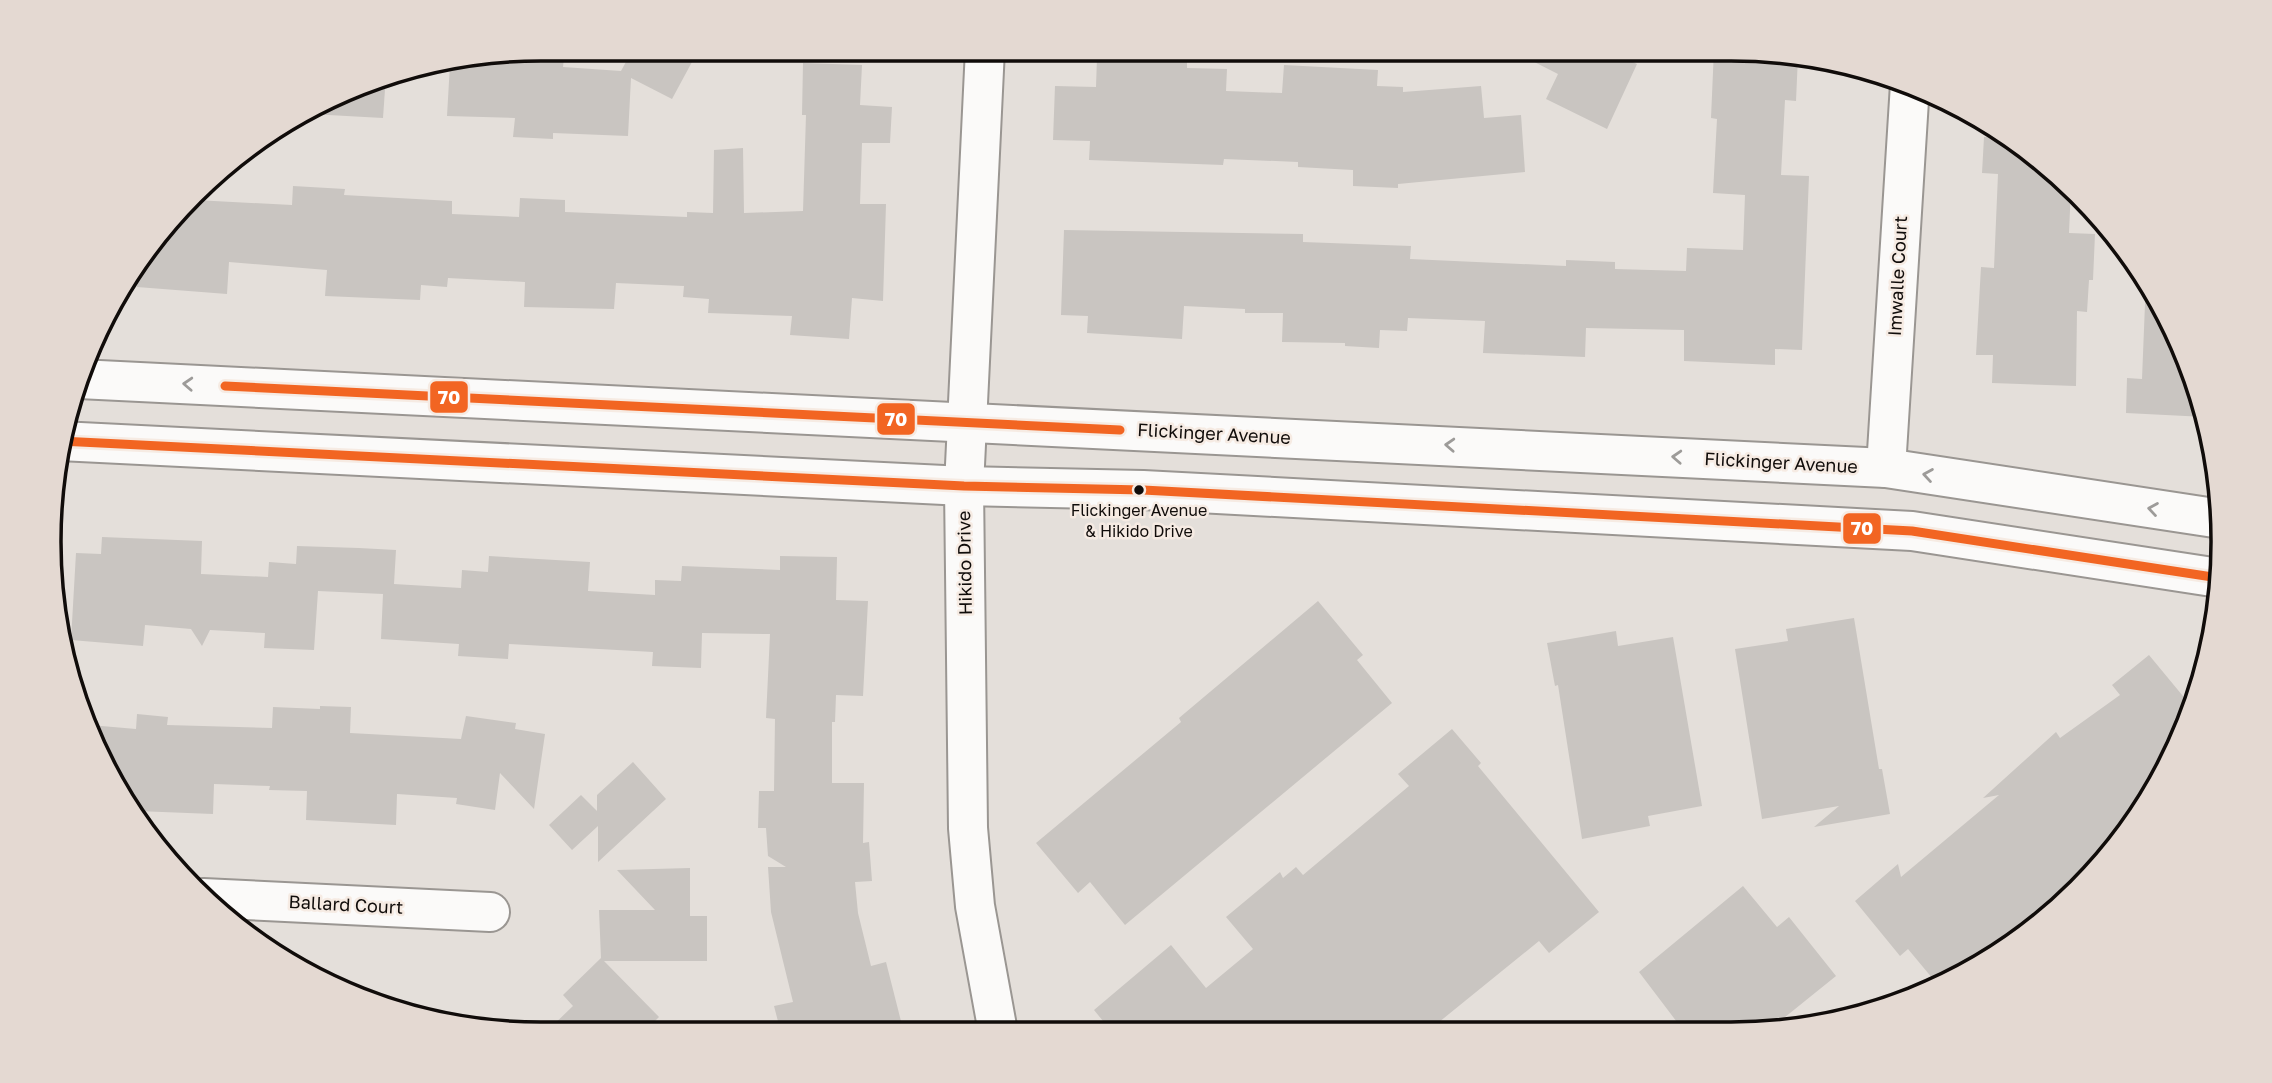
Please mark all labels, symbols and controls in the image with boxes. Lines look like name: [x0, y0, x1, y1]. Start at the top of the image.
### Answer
street label: Imwalle Court: [1883, 215, 1911, 337]
one-way arrow: [183, 377, 194, 392]
line badge: 70: [429, 380, 469, 414]
text: 70: [438, 385, 460, 408]
line badge: 70: [876, 402, 916, 436]
text: 70: [885, 407, 907, 430]
street label: Flickinger Avenue: [1137, 418, 1291, 448]
one-way arrow: [1444, 438, 1455, 453]
street label: Flickinger Avenue: [1704, 447, 1858, 477]
one-way arrow: [1671, 450, 1682, 465]
one-way arrow: [1923, 467, 1934, 482]
marker: Flickinger Avenue & Hikido Drive: [1132, 483, 1146, 497]
place label: Flickinger Avenue & Hikido Drive: [1071, 500, 1207, 541]
one-way arrow: [2147, 502, 2159, 517]
street label: Hikido Drive: [952, 511, 976, 615]
line badge: 70: [1842, 512, 1882, 545]
text: 70: [1851, 516, 1873, 539]
street label: Ballard Court: [288, 890, 404, 918]

